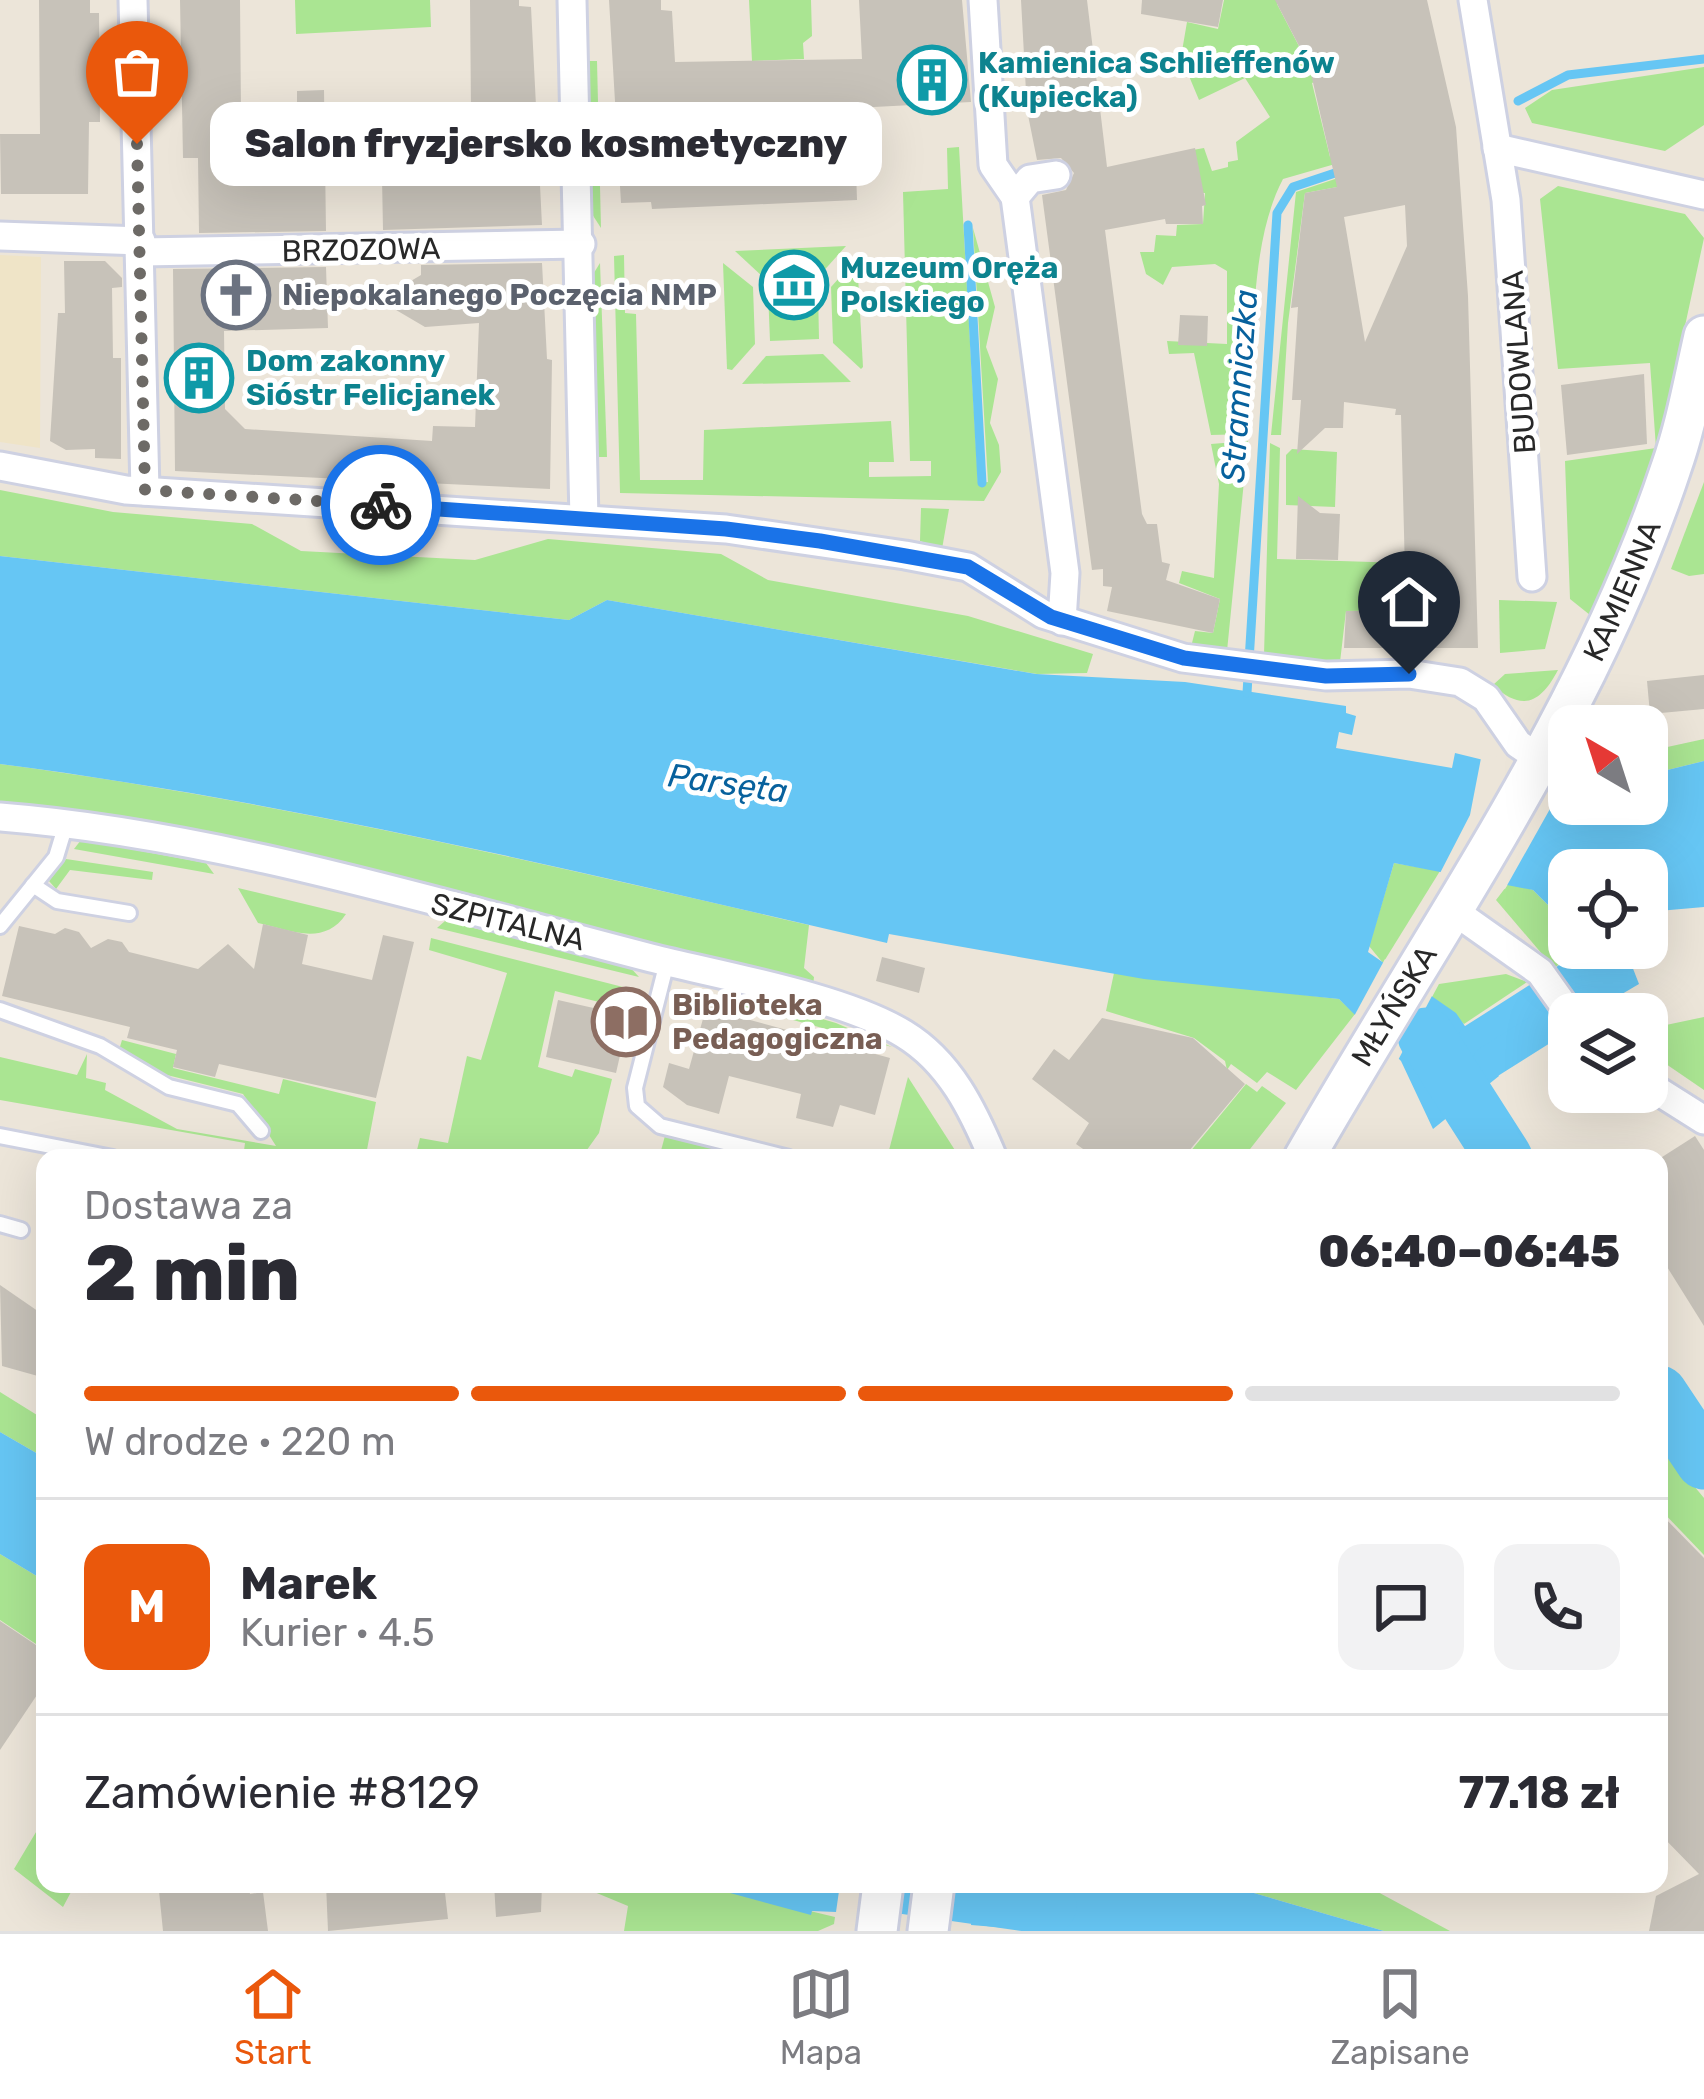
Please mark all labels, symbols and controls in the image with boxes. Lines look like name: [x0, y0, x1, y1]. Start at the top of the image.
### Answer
pin: [86, 21.0, 188, 144]
icon: bag: [104, 39, 170, 105]
building icon: Kamienica Schlieffenów (Kupiecka): [897, 45, 967, 115]
place label: Kamienica Schlieffenów (Kupiecka): [978, 45, 1335, 115]
callout: Salon fryzjersko kosmetyczny: [209, 102, 881, 186]
text: Salon fryzjersko kosmetyczny: [245, 121, 847, 167]
street label: BRZOZOWA: [281, 231, 441, 269]
museum icon: Muzeum Oręża Polskiego: [759, 250, 829, 320]
place label: Muzeum Oręża Polskiego: [840, 250, 1058, 320]
church icon: Niepokalanego Poczęcia NMP: [201, 260, 271, 330]
street label: BUDOWLANA: [1495, 269, 1543, 455]
place label: Niepokalanego Poczęcia NMP: [282, 277, 717, 313]
water label: Stramniczka: [1213, 288, 1265, 484]
building icon: Dom zakonny Sióstr Felicjanek: [164, 343, 234, 413]
place label: Dom zakonny Sióstr Felicjanek: [246, 343, 496, 413]
courier: [321, 445, 441, 565]
icon: bike: [348, 472, 414, 538]
street label: KAMIENNA: [1576, 515, 1669, 667]
pin: [1358, 551, 1460, 674]
icon: home: [1376, 569, 1442, 635]
north arrow: [1548, 705, 1668, 825]
map controls: [1548, 705, 1668, 1113]
water label: Parsęta: [666, 755, 790, 811]
button: locate: [1548, 849, 1668, 969]
street label: SZPITALNA: [427, 886, 589, 958]
street label: MŁYŃSKA: [1344, 939, 1445, 1073]
library icon: Biblioteka Pedagogiczna: [591, 987, 661, 1057]
place label: Biblioteka Pedagogiczna: [672, 987, 883, 1057]
button: layers: [1548, 993, 1668, 1113]
text: Dostawa za: [84, 1183, 293, 1229]
text: 06:40–06:45: [1318, 1225, 1620, 1278]
text: 2 min: [84, 1227, 300, 1320]
text: W drodze · 220 m: [84, 1419, 396, 1465]
button: chat: [1338, 1544, 1464, 1670]
button: phone: [1494, 1544, 1620, 1670]
text: Marek: [240, 1557, 377, 1610]
text: M: [128, 1580, 166, 1633]
text: Kurier · 4.5: [240, 1610, 435, 1656]
text: Zamówienie #8129: [84, 1766, 480, 1819]
text: 77.18 zł: [1458, 1766, 1620, 1819]
tab: Start: [234, 1961, 311, 2072]
tab: Mapa: [780, 1961, 862, 2072]
tab: Zapisane: [1331, 1961, 1470, 2072]

